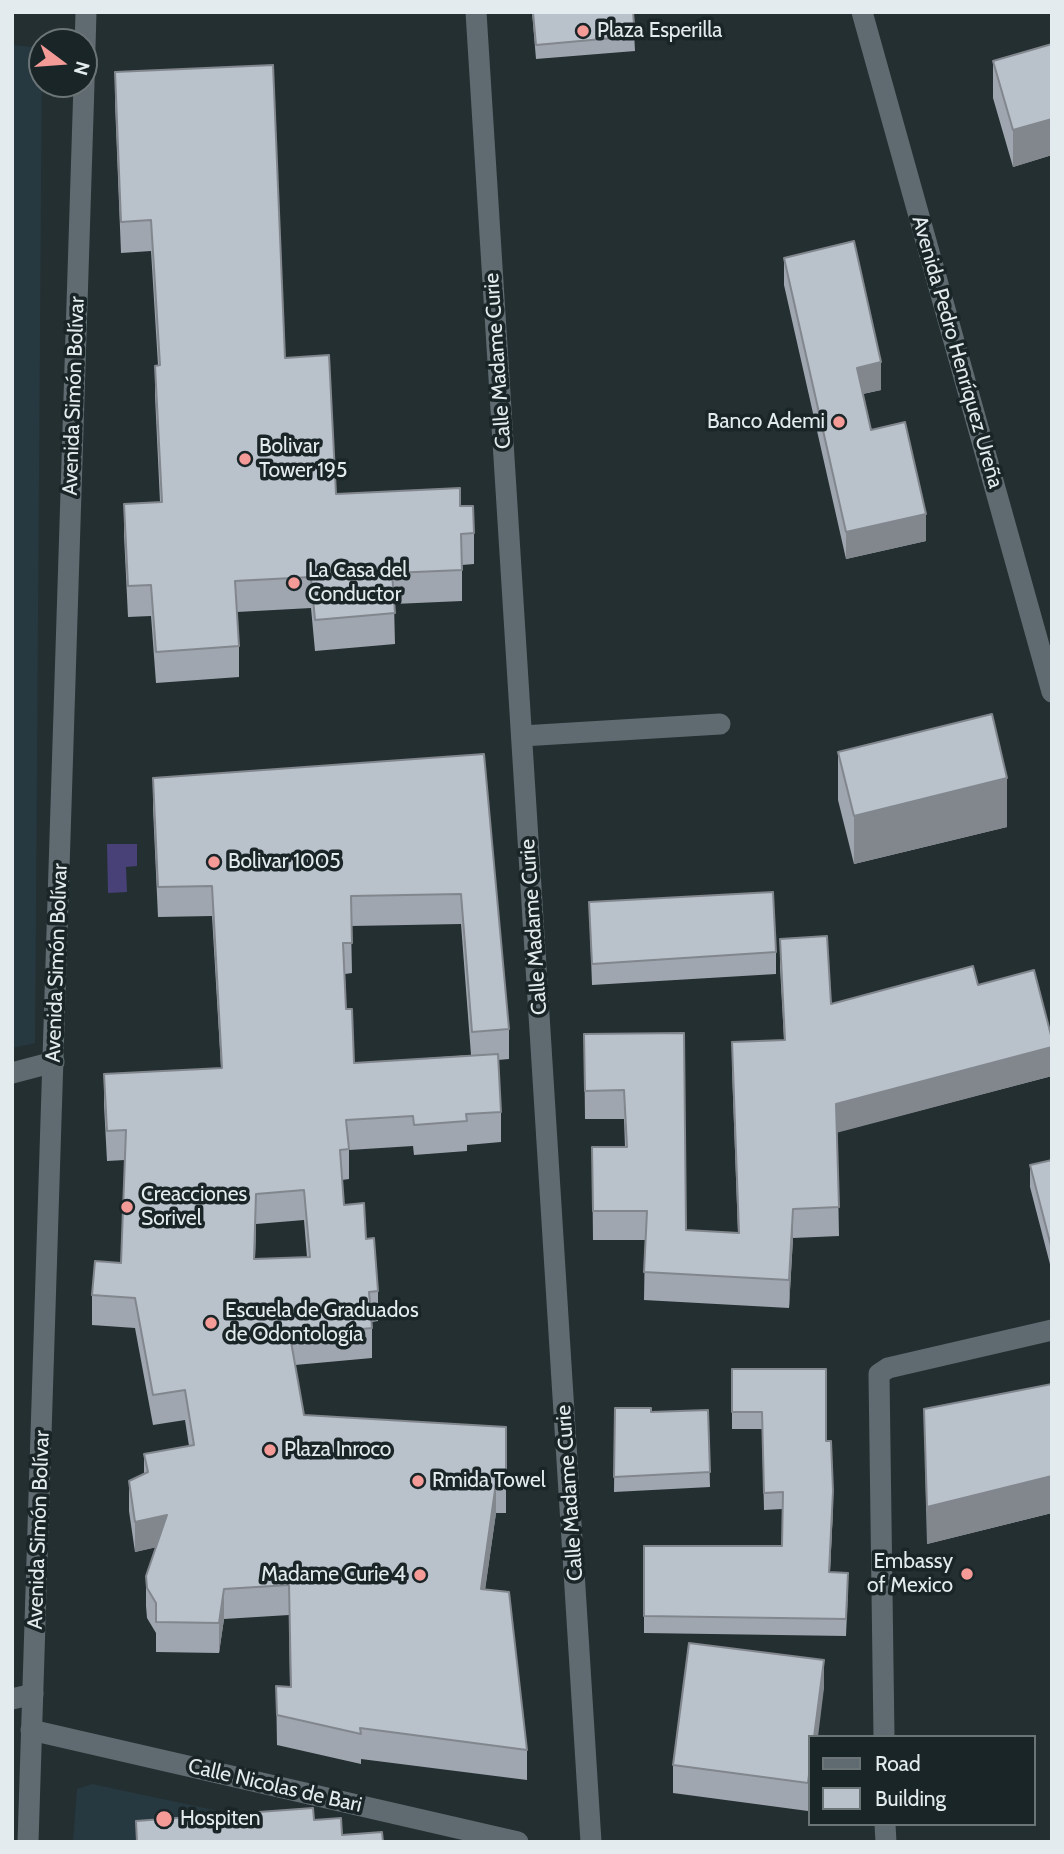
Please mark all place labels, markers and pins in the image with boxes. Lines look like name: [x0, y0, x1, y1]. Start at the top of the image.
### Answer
place label: Plaza Esperilla: [597, 18, 722, 44]
marker: Plaza Esperilla: [575, 23, 591, 39]
place label: Banco Ademi: [707, 409, 825, 435]
marker: Banco Ademi: [831, 414, 847, 430]
place label: Bolivar Tower 195: [259, 434, 347, 484]
marker: Bolivar Tower 195: [237, 451, 253, 467]
place label: La Casa del Conductor: [308, 558, 407, 608]
marker: La Casa del Conductor: [286, 575, 302, 591]
place label: Bolivar 1005: [228, 849, 341, 875]
marker: Bolivar 1005: [206, 854, 222, 870]
place label: Creacciones Sorivel: [141, 1182, 247, 1232]
marker: Creacciones Sorivel: [119, 1199, 135, 1215]
place label: Escuela de Graduados de Odontología: [225, 1298, 419, 1348]
marker: Escuela de Graduados de Odontología: [203, 1315, 219, 1331]
place label: Plaza Inroco: [284, 1437, 391, 1463]
marker: Plaza Inroco: [262, 1442, 278, 1458]
place label: Rmida Towel: [432, 1468, 546, 1494]
marker: Rmida Towel: [410, 1473, 426, 1489]
place label: Embassy of Mexico: [867, 1549, 953, 1599]
place label: Madame Curie 4: [261, 1562, 406, 1588]
marker: Embassy of Mexico: [959, 1566, 975, 1582]
marker: Madame Curie 4: [412, 1567, 428, 1583]
place label: Hospiten: [180, 1806, 260, 1832]
marker: Hospiten: [154, 1809, 174, 1829]

